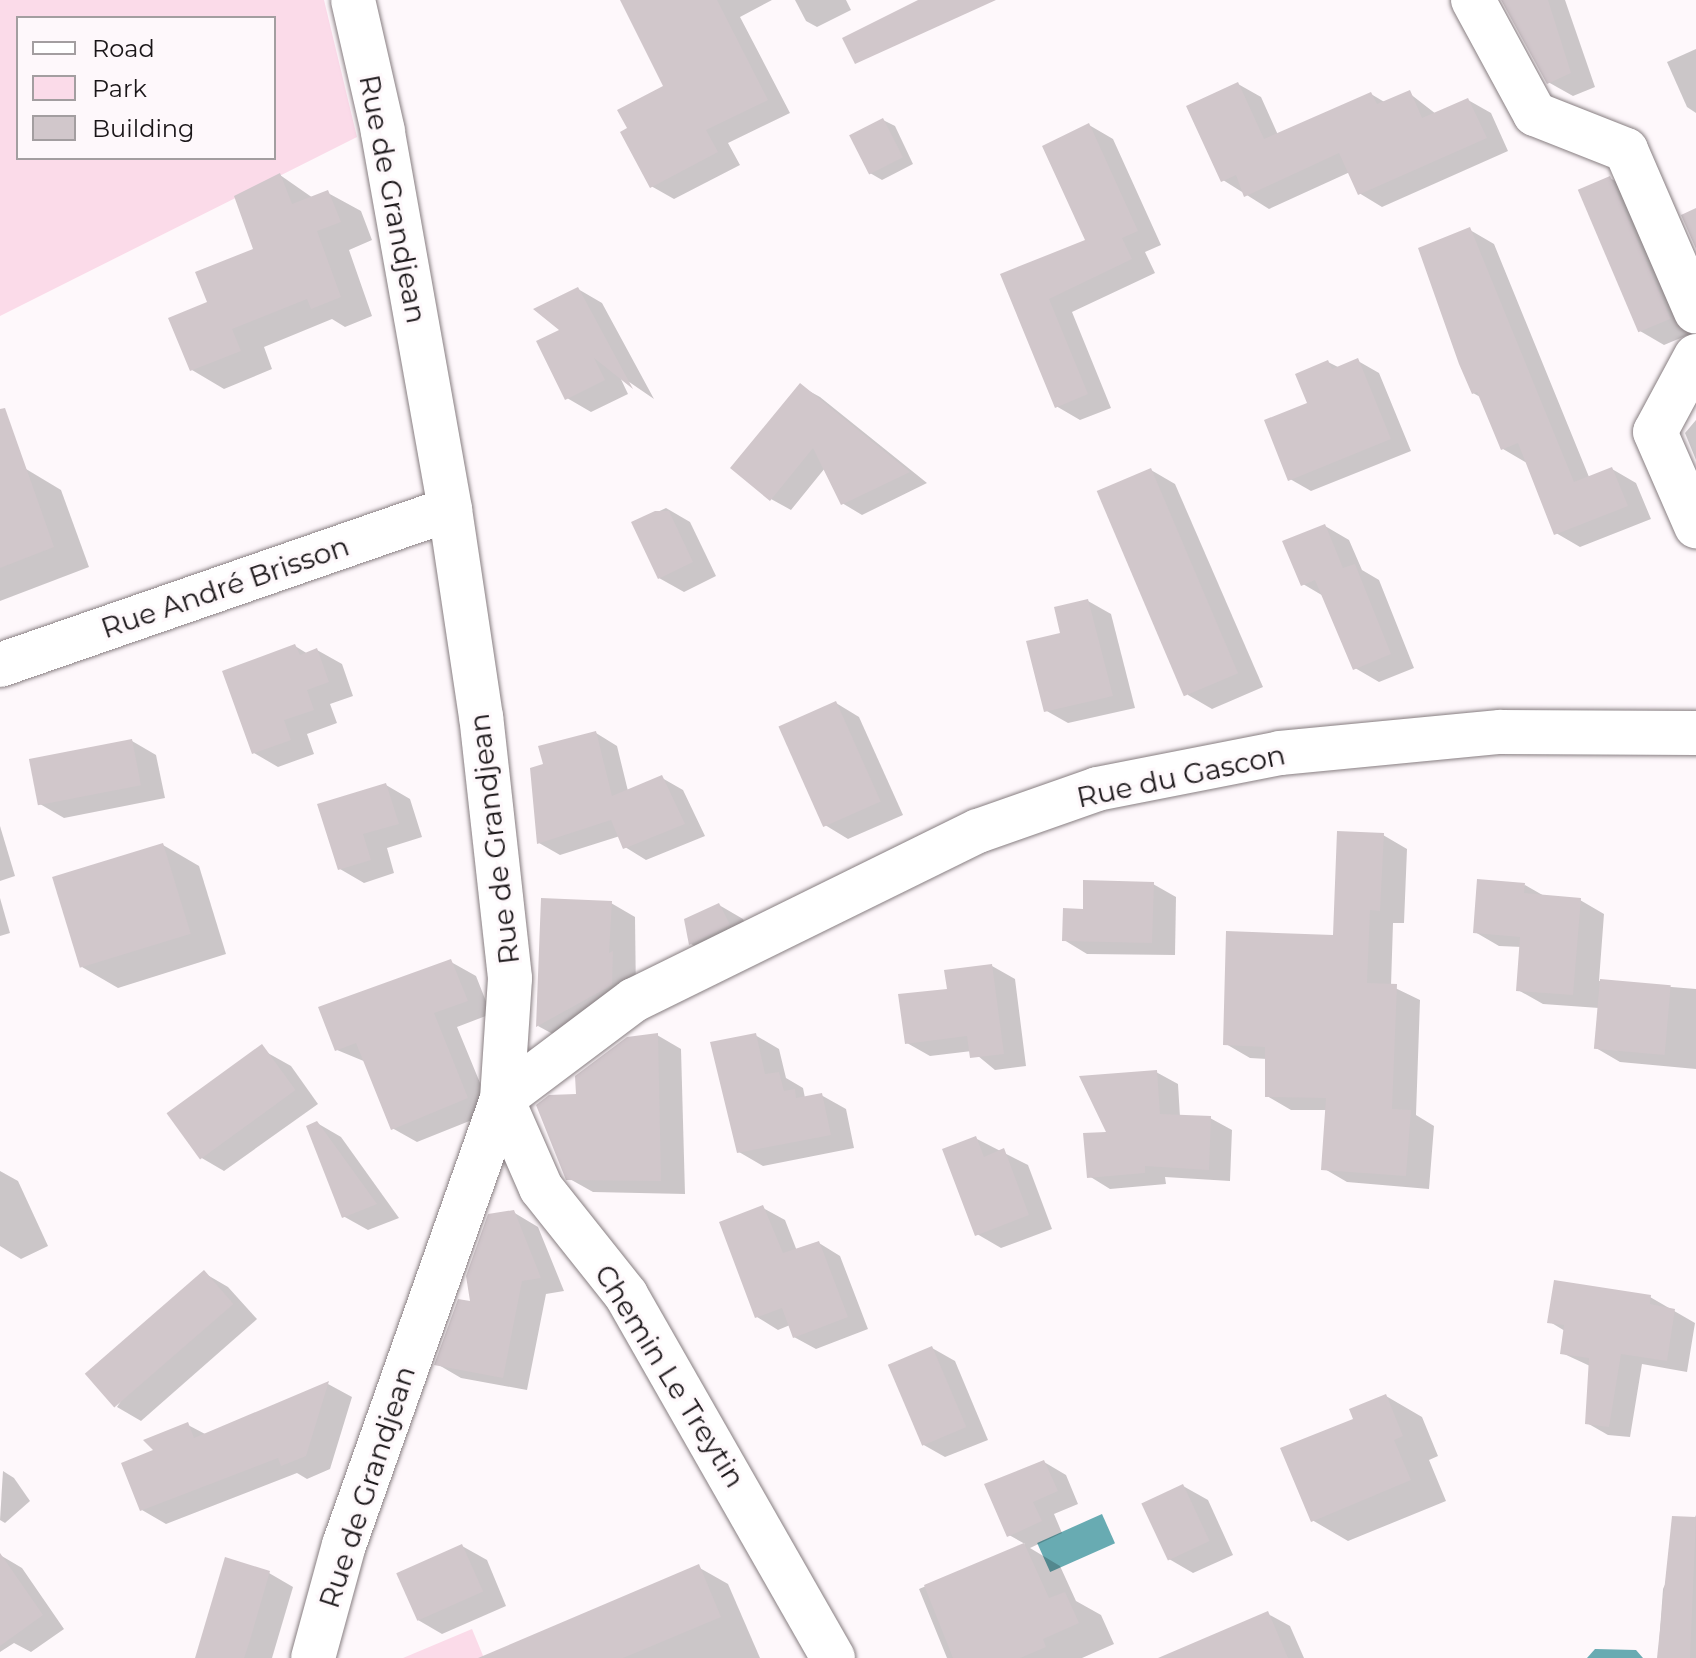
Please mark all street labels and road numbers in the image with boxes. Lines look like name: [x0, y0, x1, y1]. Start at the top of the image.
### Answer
street label: Rue de Grandjean: [352, 72, 434, 326]
street label: Rue André Brisson: [97, 529, 353, 645]
street label: Rue de Grandjean: [462, 712, 526, 966]
street label: Rue du Gascon: [1074, 738, 1288, 814]
street label: Chemin Le Treytin: [588, 1258, 752, 1494]
street label: Rue de Grandjean: [312, 1362, 422, 1612]

